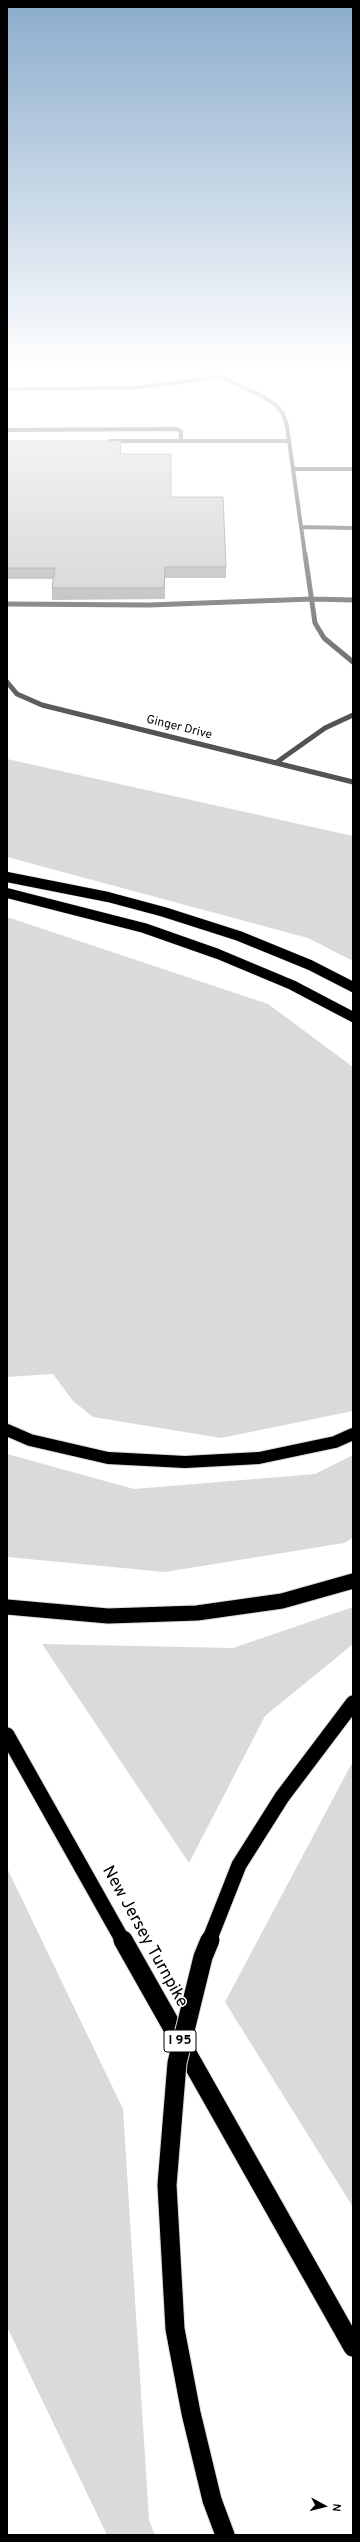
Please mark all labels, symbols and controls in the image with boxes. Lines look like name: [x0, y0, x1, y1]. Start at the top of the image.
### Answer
street label: Ginger Drive: [145, 713, 213, 743]
street label: New Jersey Turnpike: [97, 1863, 191, 2011]
road number: I 95: [164, 2030, 196, 2052]
north arrow: [304, 2486, 344, 2526]
text: N: [328, 2503, 343, 2512]

